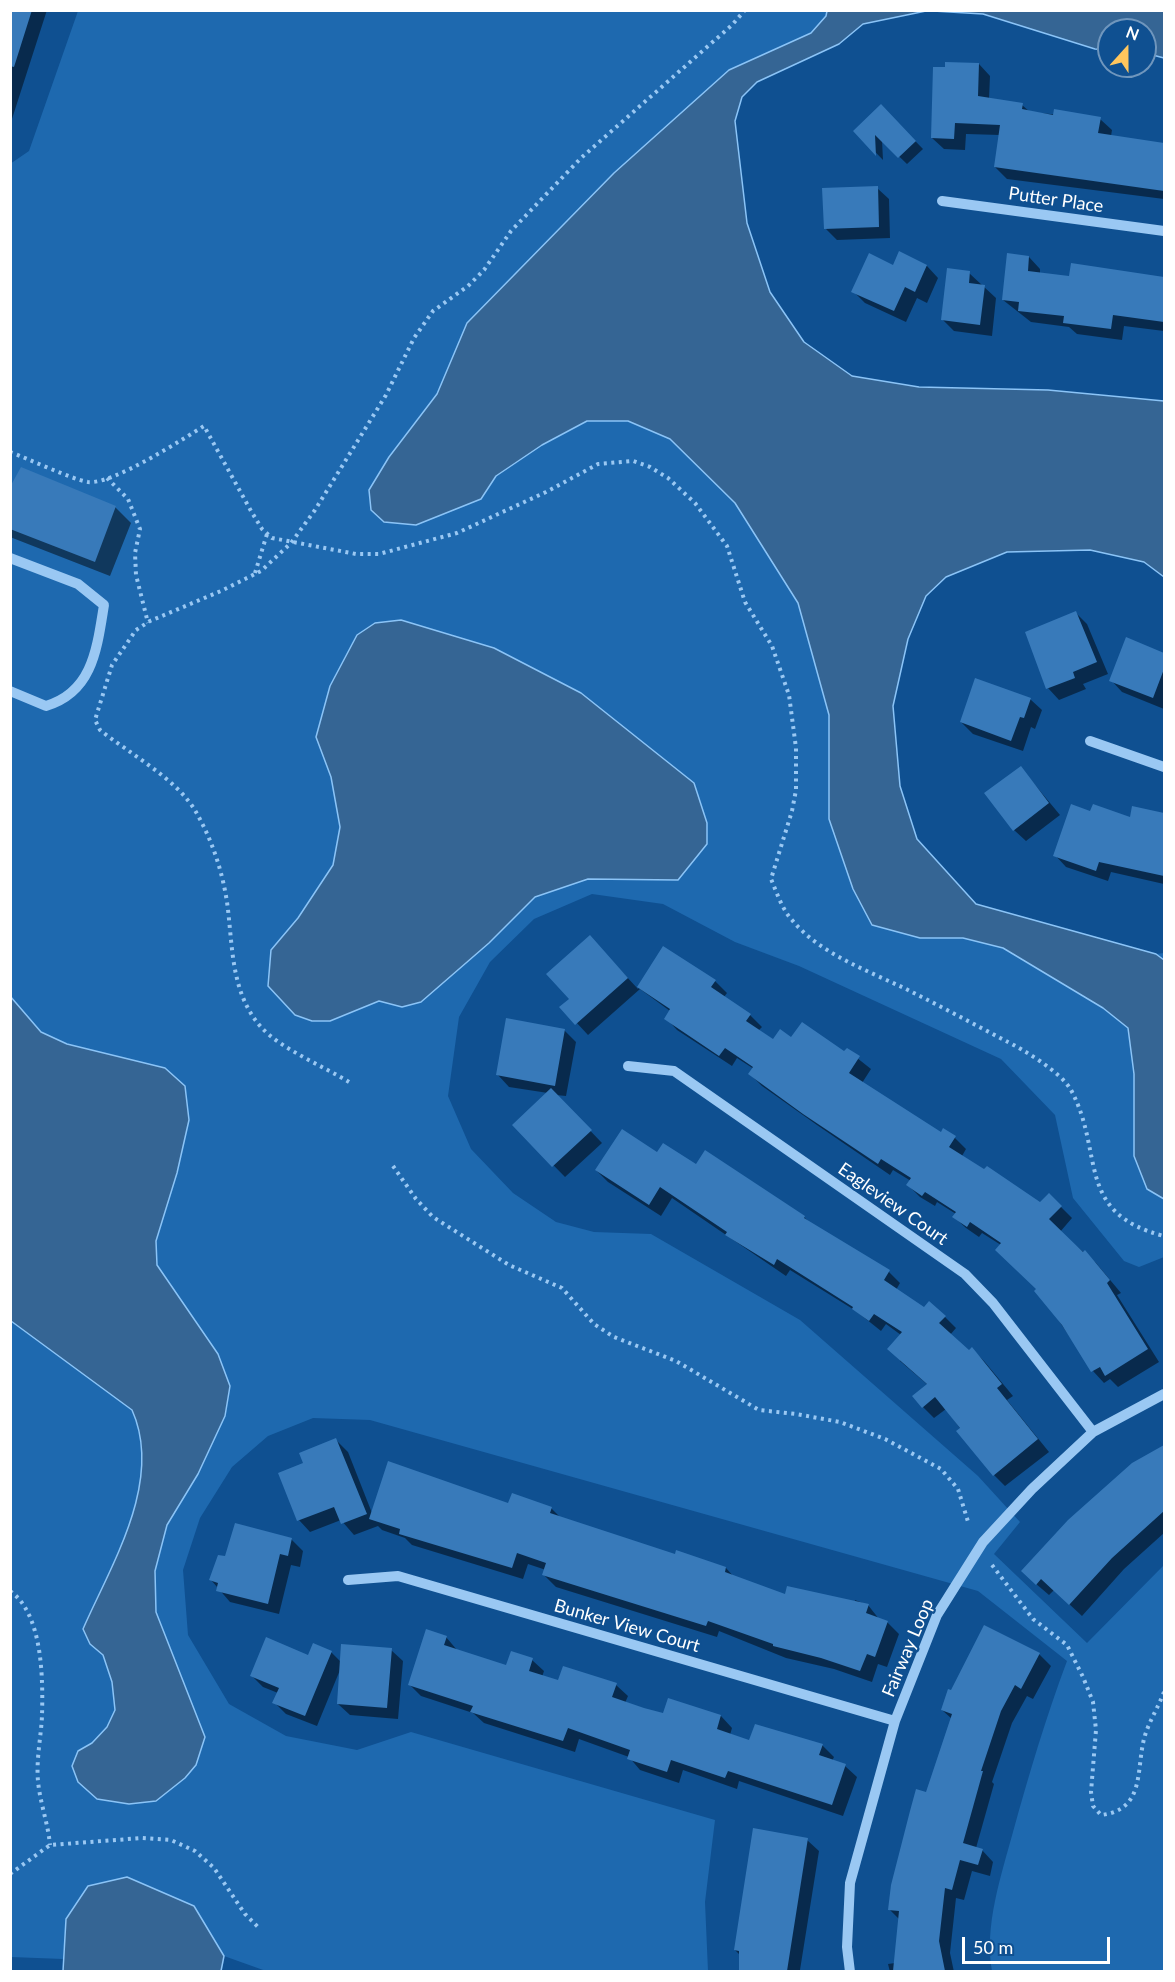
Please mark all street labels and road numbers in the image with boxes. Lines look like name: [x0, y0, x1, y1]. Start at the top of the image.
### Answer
street label: Putter Place: [1007, 183, 1105, 217]
street label: Eagleview Court: [834, 1158, 952, 1250]
street label: Bunker View Court: [552, 1595, 702, 1657]
street label: Fairway Loop: [878, 1596, 938, 1700]

